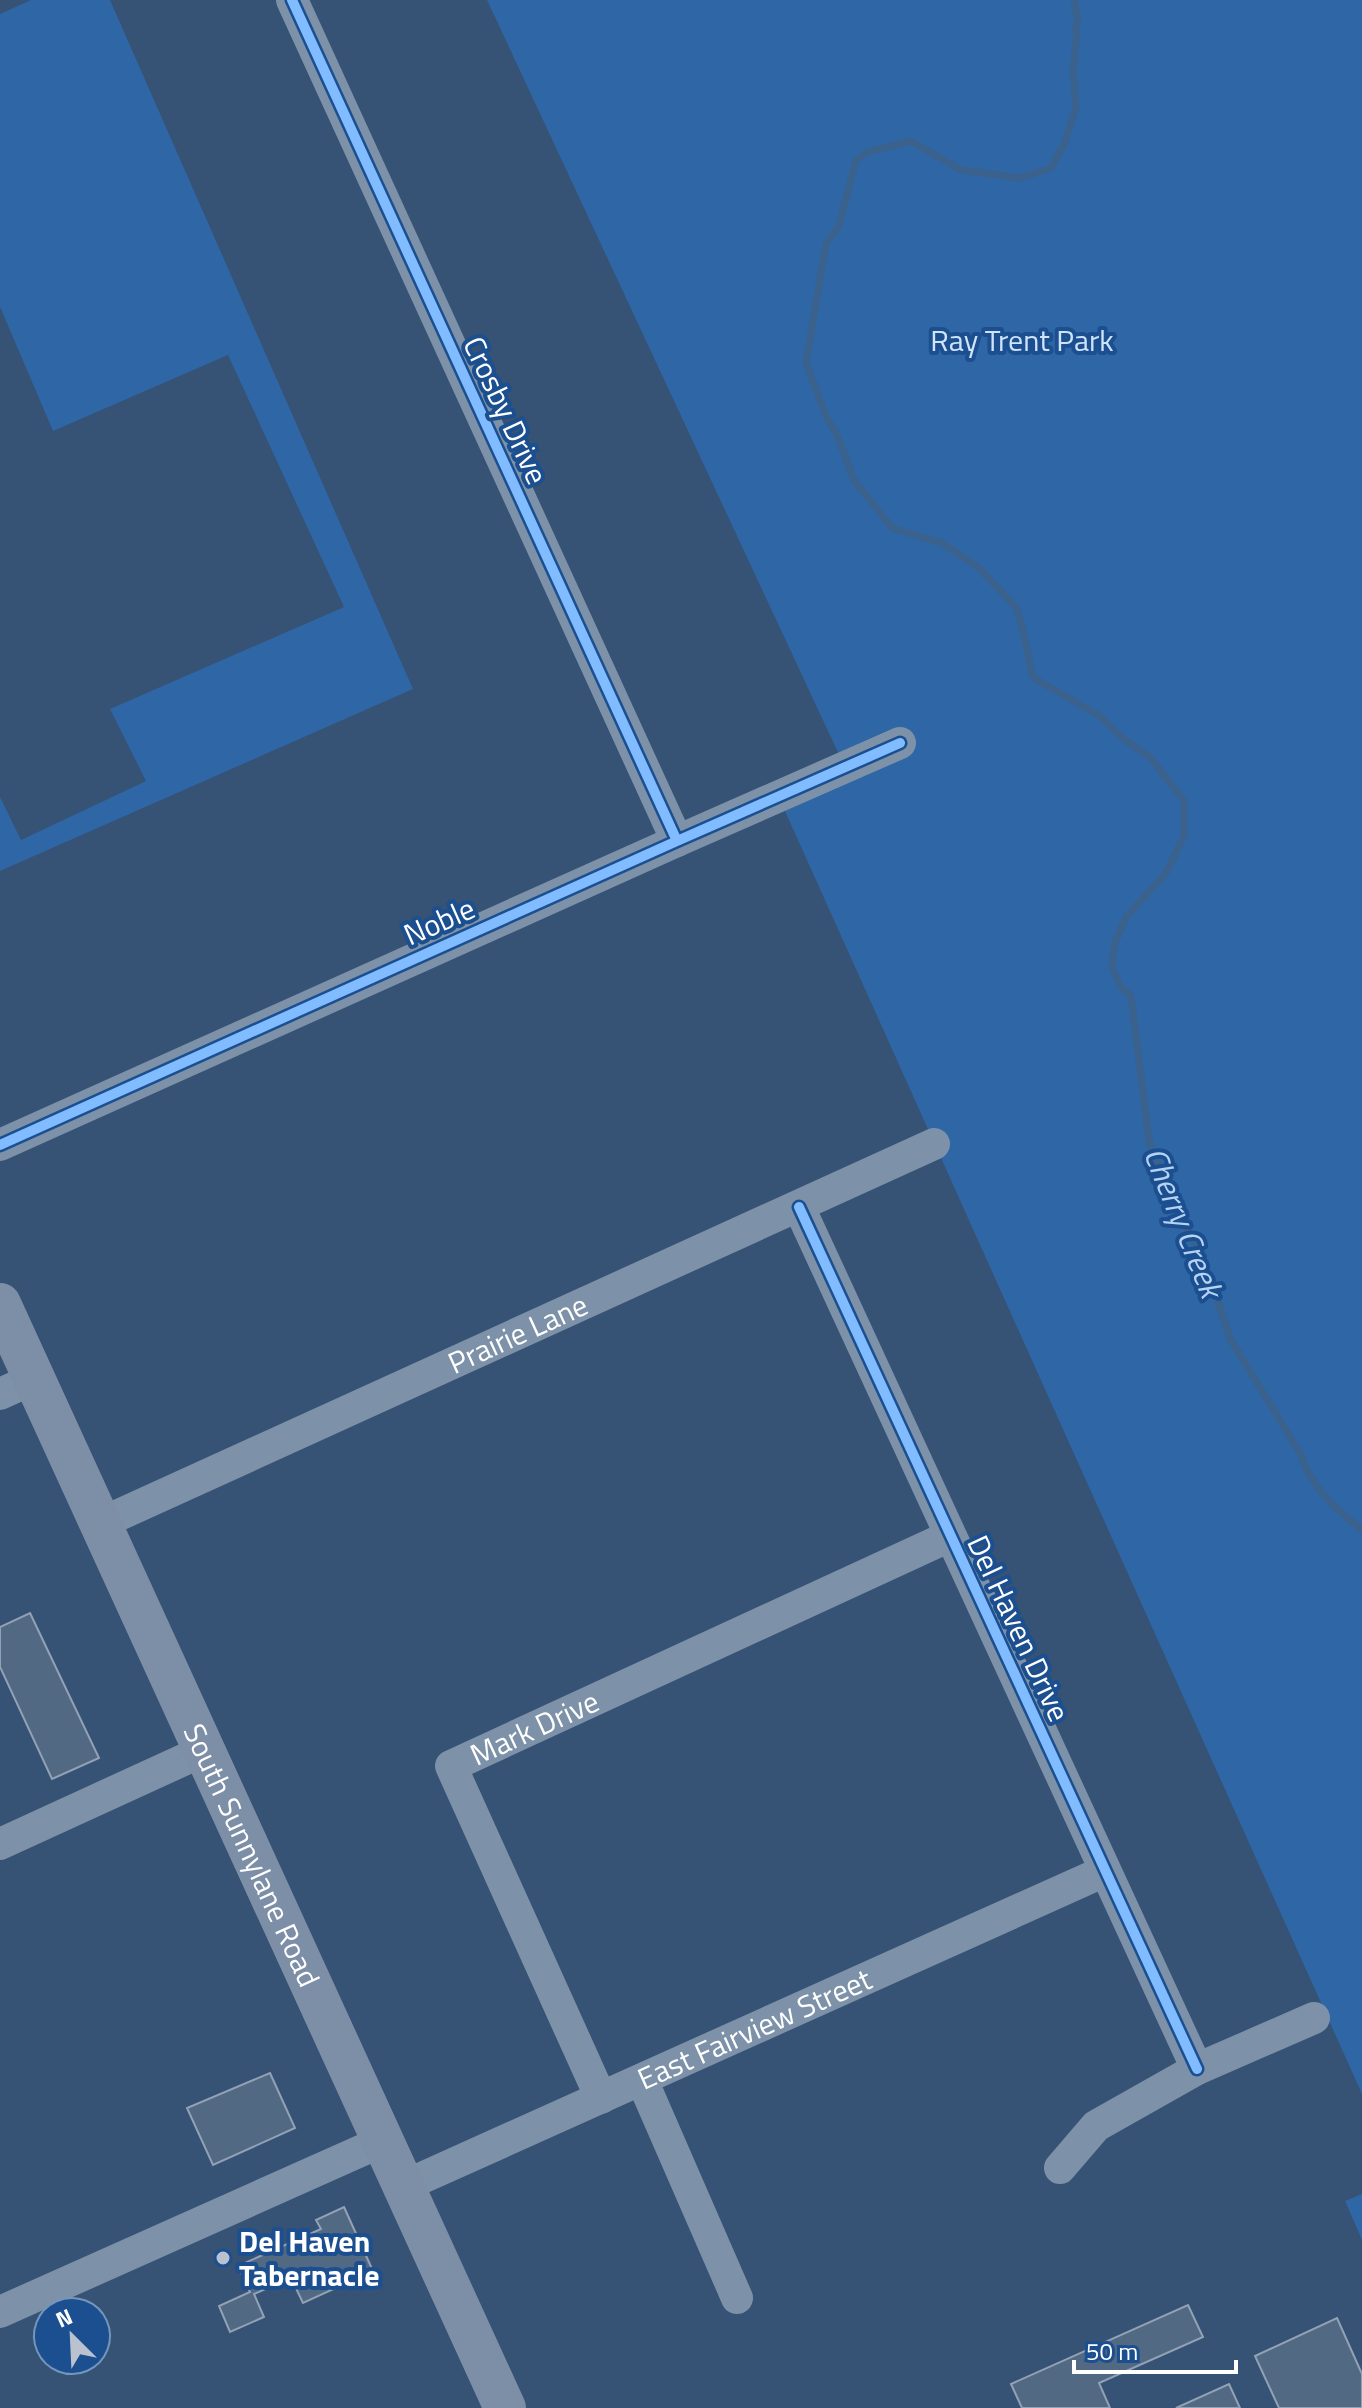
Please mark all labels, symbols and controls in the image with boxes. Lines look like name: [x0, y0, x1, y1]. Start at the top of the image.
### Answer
park label: Ray Trent Park: [930, 317, 1114, 363]
street label: Crosby Drive: [452, 329, 560, 491]
street label: Noble: [396, 885, 482, 957]
water label: Cherry Creek: [1132, 1140, 1237, 1308]
street label: Prairie Lane: [440, 1282, 595, 1385]
street label: Del Haven Drive: [956, 1527, 1082, 1729]
street label: Mark Drive: [462, 1678, 606, 1777]
street label: South Sunnylane Road: [172, 1716, 332, 1994]
street label: East Fairview Street: [630, 1956, 879, 2101]
place label: Del Haven Tabernacle: [239, 2218, 379, 2298]
marker: Del Haven Tabernacle: [214, 2249, 232, 2267]
north arrow: [32, 2296, 112, 2376]
text: N: [50, 2299, 78, 2336]
scale bar: [1074, 2324, 1236, 2374]
text: 50 m: [1086, 2333, 1138, 2369]

